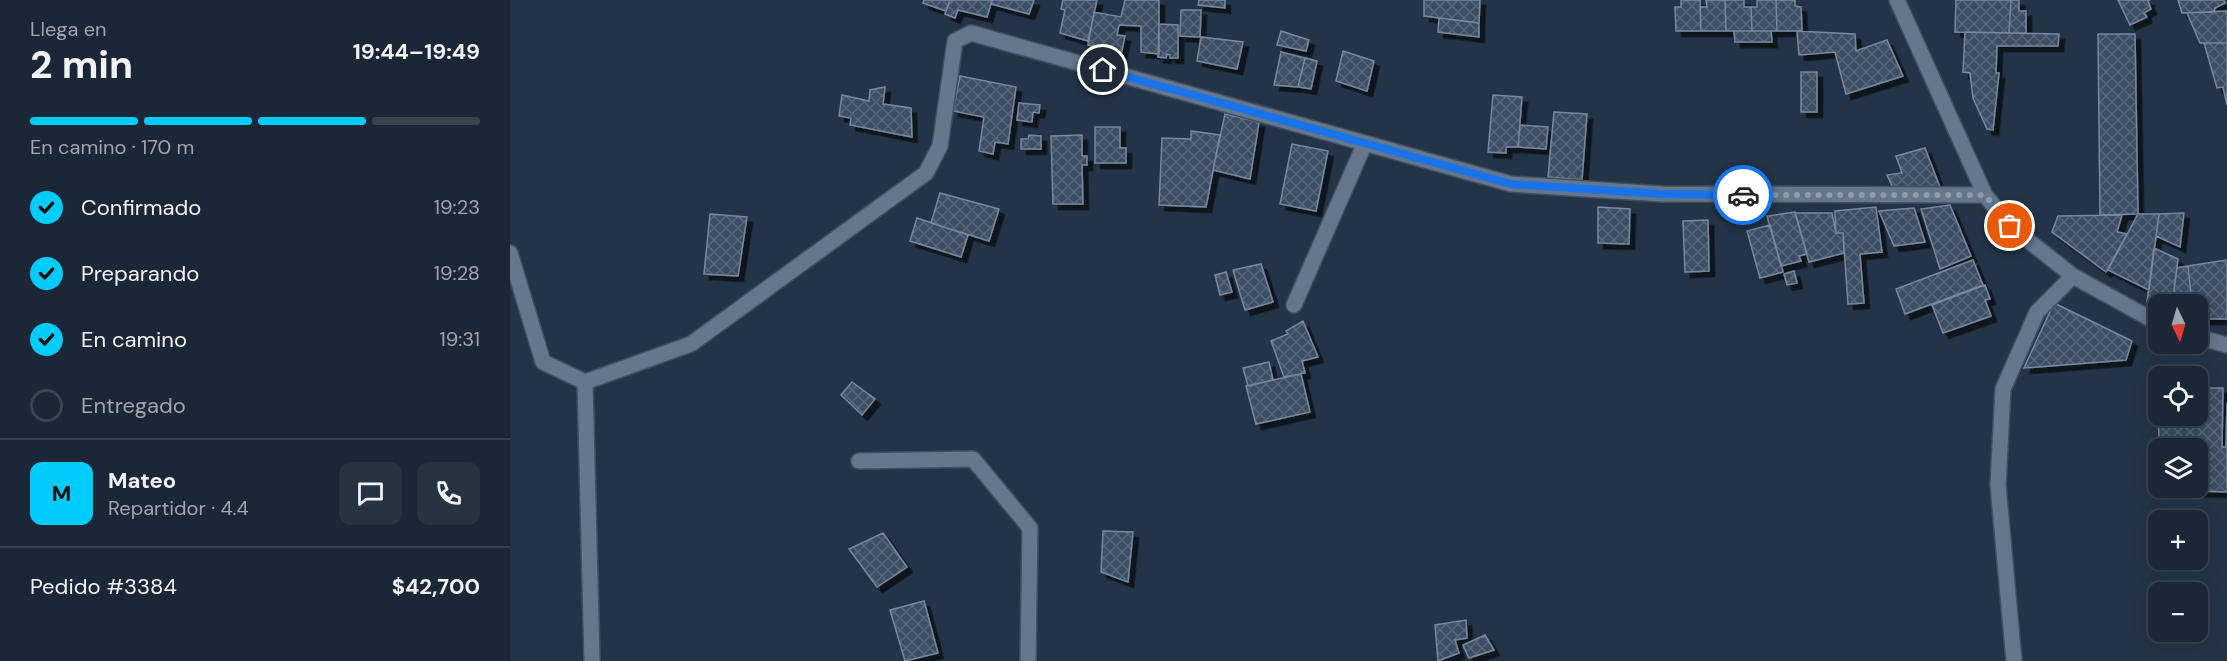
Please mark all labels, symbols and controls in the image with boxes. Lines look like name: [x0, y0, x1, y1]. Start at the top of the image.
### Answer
text: Llega en: [30, 16, 107, 42]
text: 19:44–19:49: [353, 37, 480, 66]
text: 2 min: [30, 39, 133, 90]
pin: [1077, 44, 1128, 95]
icon: home: [1086, 53, 1119, 86]
text: En camino · 170 m: [30, 134, 194, 160]
courier: [1713, 165, 1773, 225]
icon: car: [1727, 179, 1760, 212]
icon: check: [30, 191, 63, 224]
text: Confirmado: [81, 193, 201, 222]
text: 19:23: [434, 194, 480, 220]
pin: [1984, 200, 2035, 251]
icon: bag: [1993, 209, 2026, 242]
icon: check: [30, 257, 63, 290]
text: Preparando: [81, 259, 199, 288]
text: 19:28: [434, 260, 480, 286]
north arrow: [2148, 294, 2208, 354]
map controls: [2148, 294, 2208, 642]
icon: check: [30, 323, 63, 356]
text: En camino: [81, 325, 187, 354]
text: 19:31: [439, 326, 480, 352]
button: locate: [2148, 366, 2208, 426]
text: Entregado: [81, 391, 186, 420]
button: layers: [2148, 438, 2208, 498]
button: chat: [339, 462, 402, 525]
button: phone: [417, 462, 480, 525]
text: Mateo: [108, 466, 176, 495]
text: M: [52, 479, 71, 508]
text: Repartidor · 4.4: [108, 495, 249, 521]
button: +: [2148, 510, 2208, 570]
text: Pedido #3384: [30, 572, 177, 601]
text: $42,700: [392, 572, 480, 601]
button: −: [2148, 582, 2208, 642]

